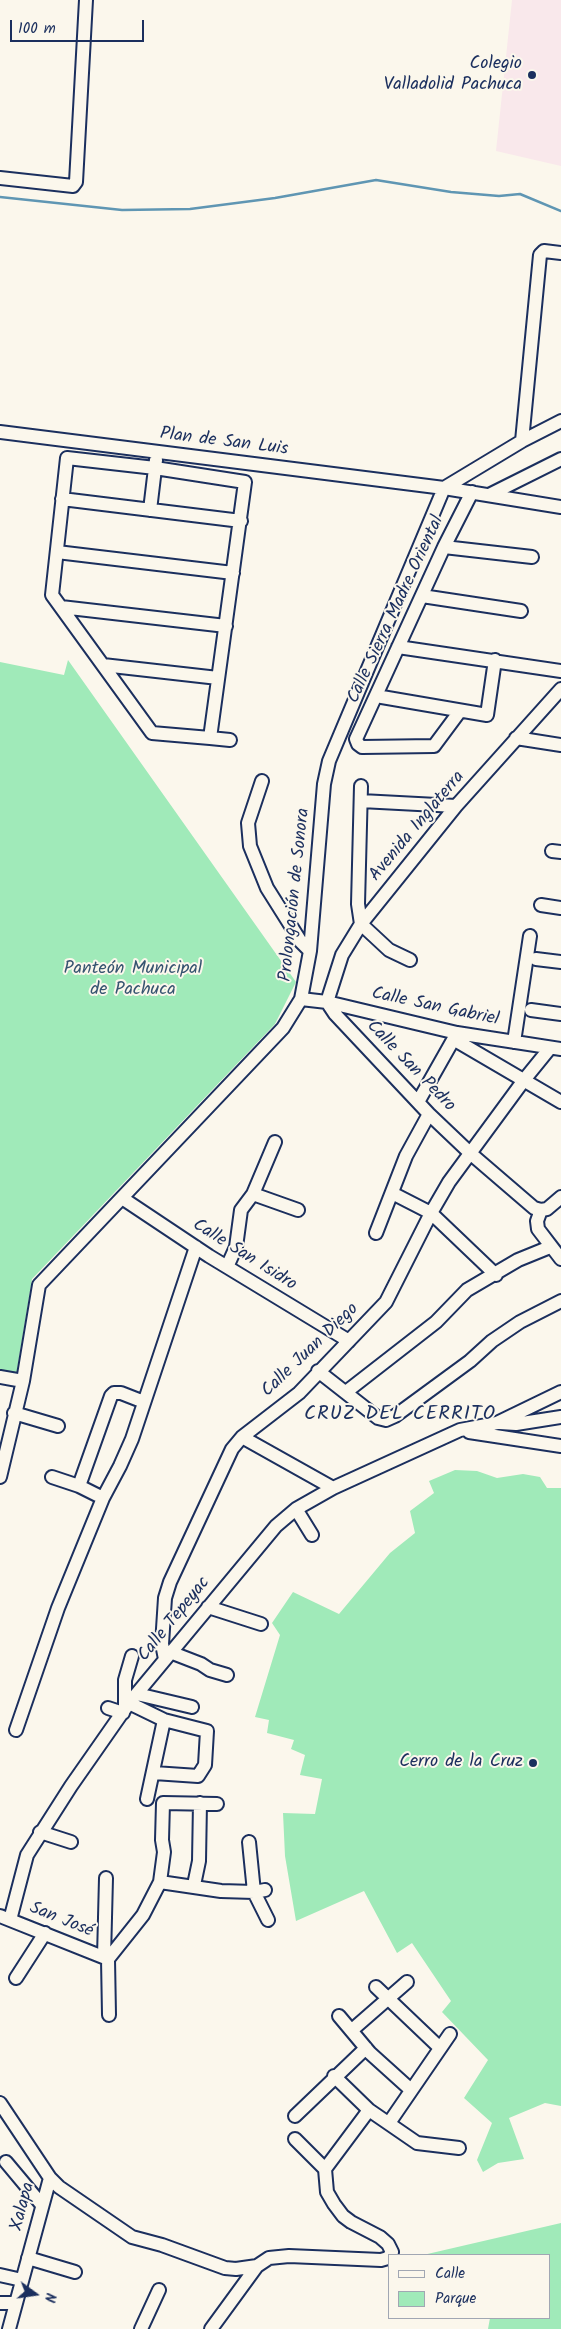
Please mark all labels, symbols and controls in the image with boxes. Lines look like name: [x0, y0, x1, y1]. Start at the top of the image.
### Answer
scale bar: [12, 10, 146, 42]
text: 100 m: [18, 17, 56, 41]
place label: Colegio Valladolid Pachuca: [384, 54, 522, 96]
marker: Colegio Valladolid Pachuca: [526, 69, 538, 81]
street label: Plan de San Luis: [159, 424, 289, 462]
street label: Calle Sierra Madre Oriental: [344, 513, 450, 707]
street label: Avenida Inglaterra: [366, 768, 470, 886]
street label: Prolongación de Sonora: [276, 807, 316, 983]
park label: Panteón Municipal de Pachuca: [64, 959, 202, 1002]
street label: Calle San Gabriel: [369, 984, 501, 1032]
street label: Calle San Pedro: [361, 1017, 459, 1117]
street label: Calle San Isidro: [188, 1215, 300, 1297]
street label: Calle Juan Diego: [258, 1299, 364, 1403]
district label: CRUZ DEL CERRITO: [302, 1404, 498, 1428]
street label: Calle Tepeyac: [134, 1573, 216, 1667]
place label: Cerro de la Cruz: [399, 1752, 523, 1774]
marker: Cerro de la Cruz: [527, 1757, 539, 1769]
street label: San José: [26, 1898, 96, 1944]
street label: Xalapa: [7, 2180, 41, 2234]
legend: [388, 2254, 551, 2319]
text: Calle: [435, 2262, 465, 2286]
north arrow: [10, 2269, 60, 2319]
text: Parque: [435, 2287, 476, 2311]
text: N: [38, 2291, 61, 2305]

